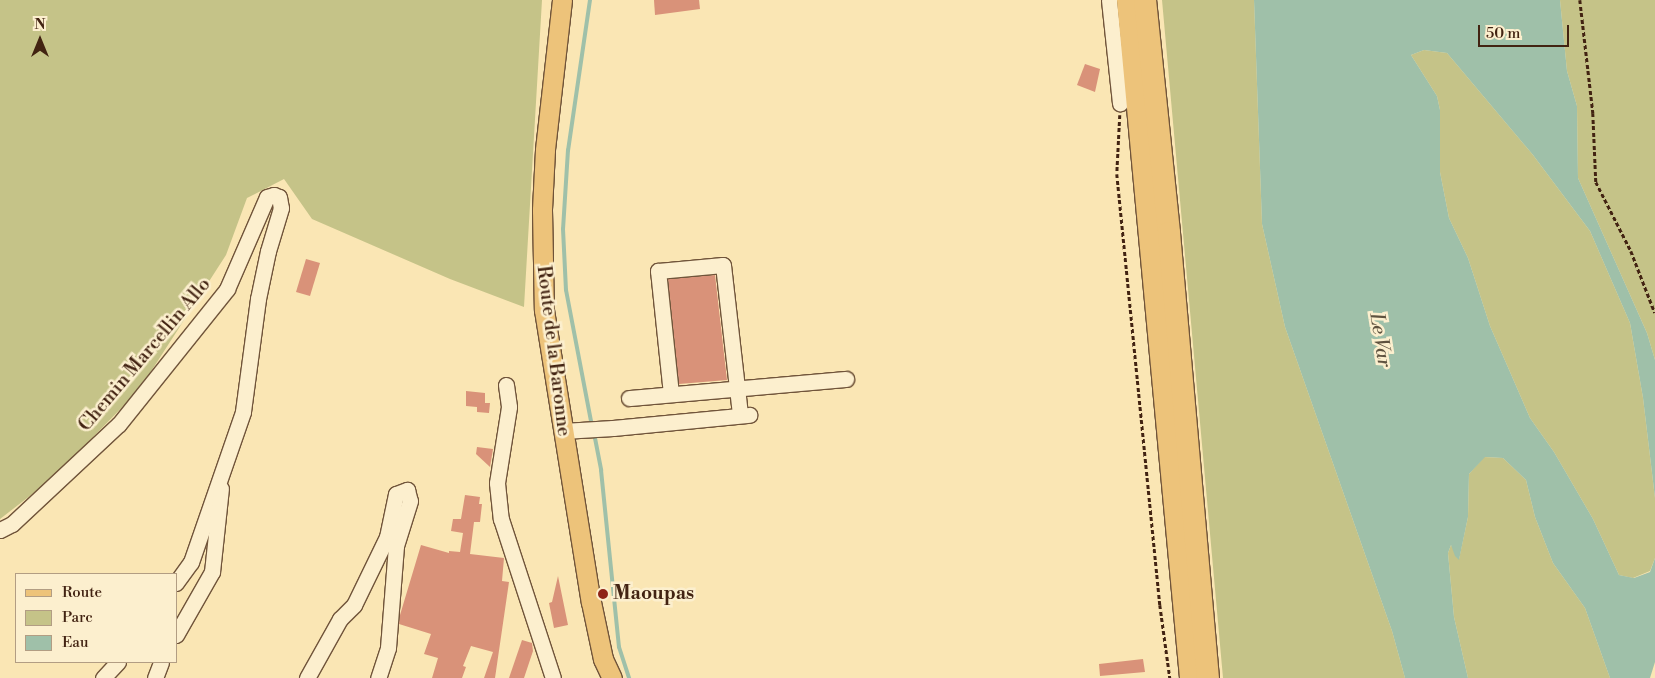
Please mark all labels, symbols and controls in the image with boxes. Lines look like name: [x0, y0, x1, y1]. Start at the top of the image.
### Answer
north arrow: [15, 15, 65, 65]
scale bar: [1480, 15, 1571, 47]
text: N: [34, 16, 46, 34]
text: 50 m: [1486, 24, 1520, 43]
street label: Route de la Baronne: [531, 264, 575, 438]
street label: Chemin Marcellin Allo: [74, 274, 216, 436]
water label: Le Var: [1364, 311, 1396, 369]
legend: [15, 573, 178, 663]
text: Route: [62, 583, 102, 602]
place label: Maoupas: [613, 583, 694, 605]
marker: Maoupas: [597, 588, 609, 600]
text: Parc: [62, 608, 93, 627]
text: Eau: [62, 633, 89, 652]

